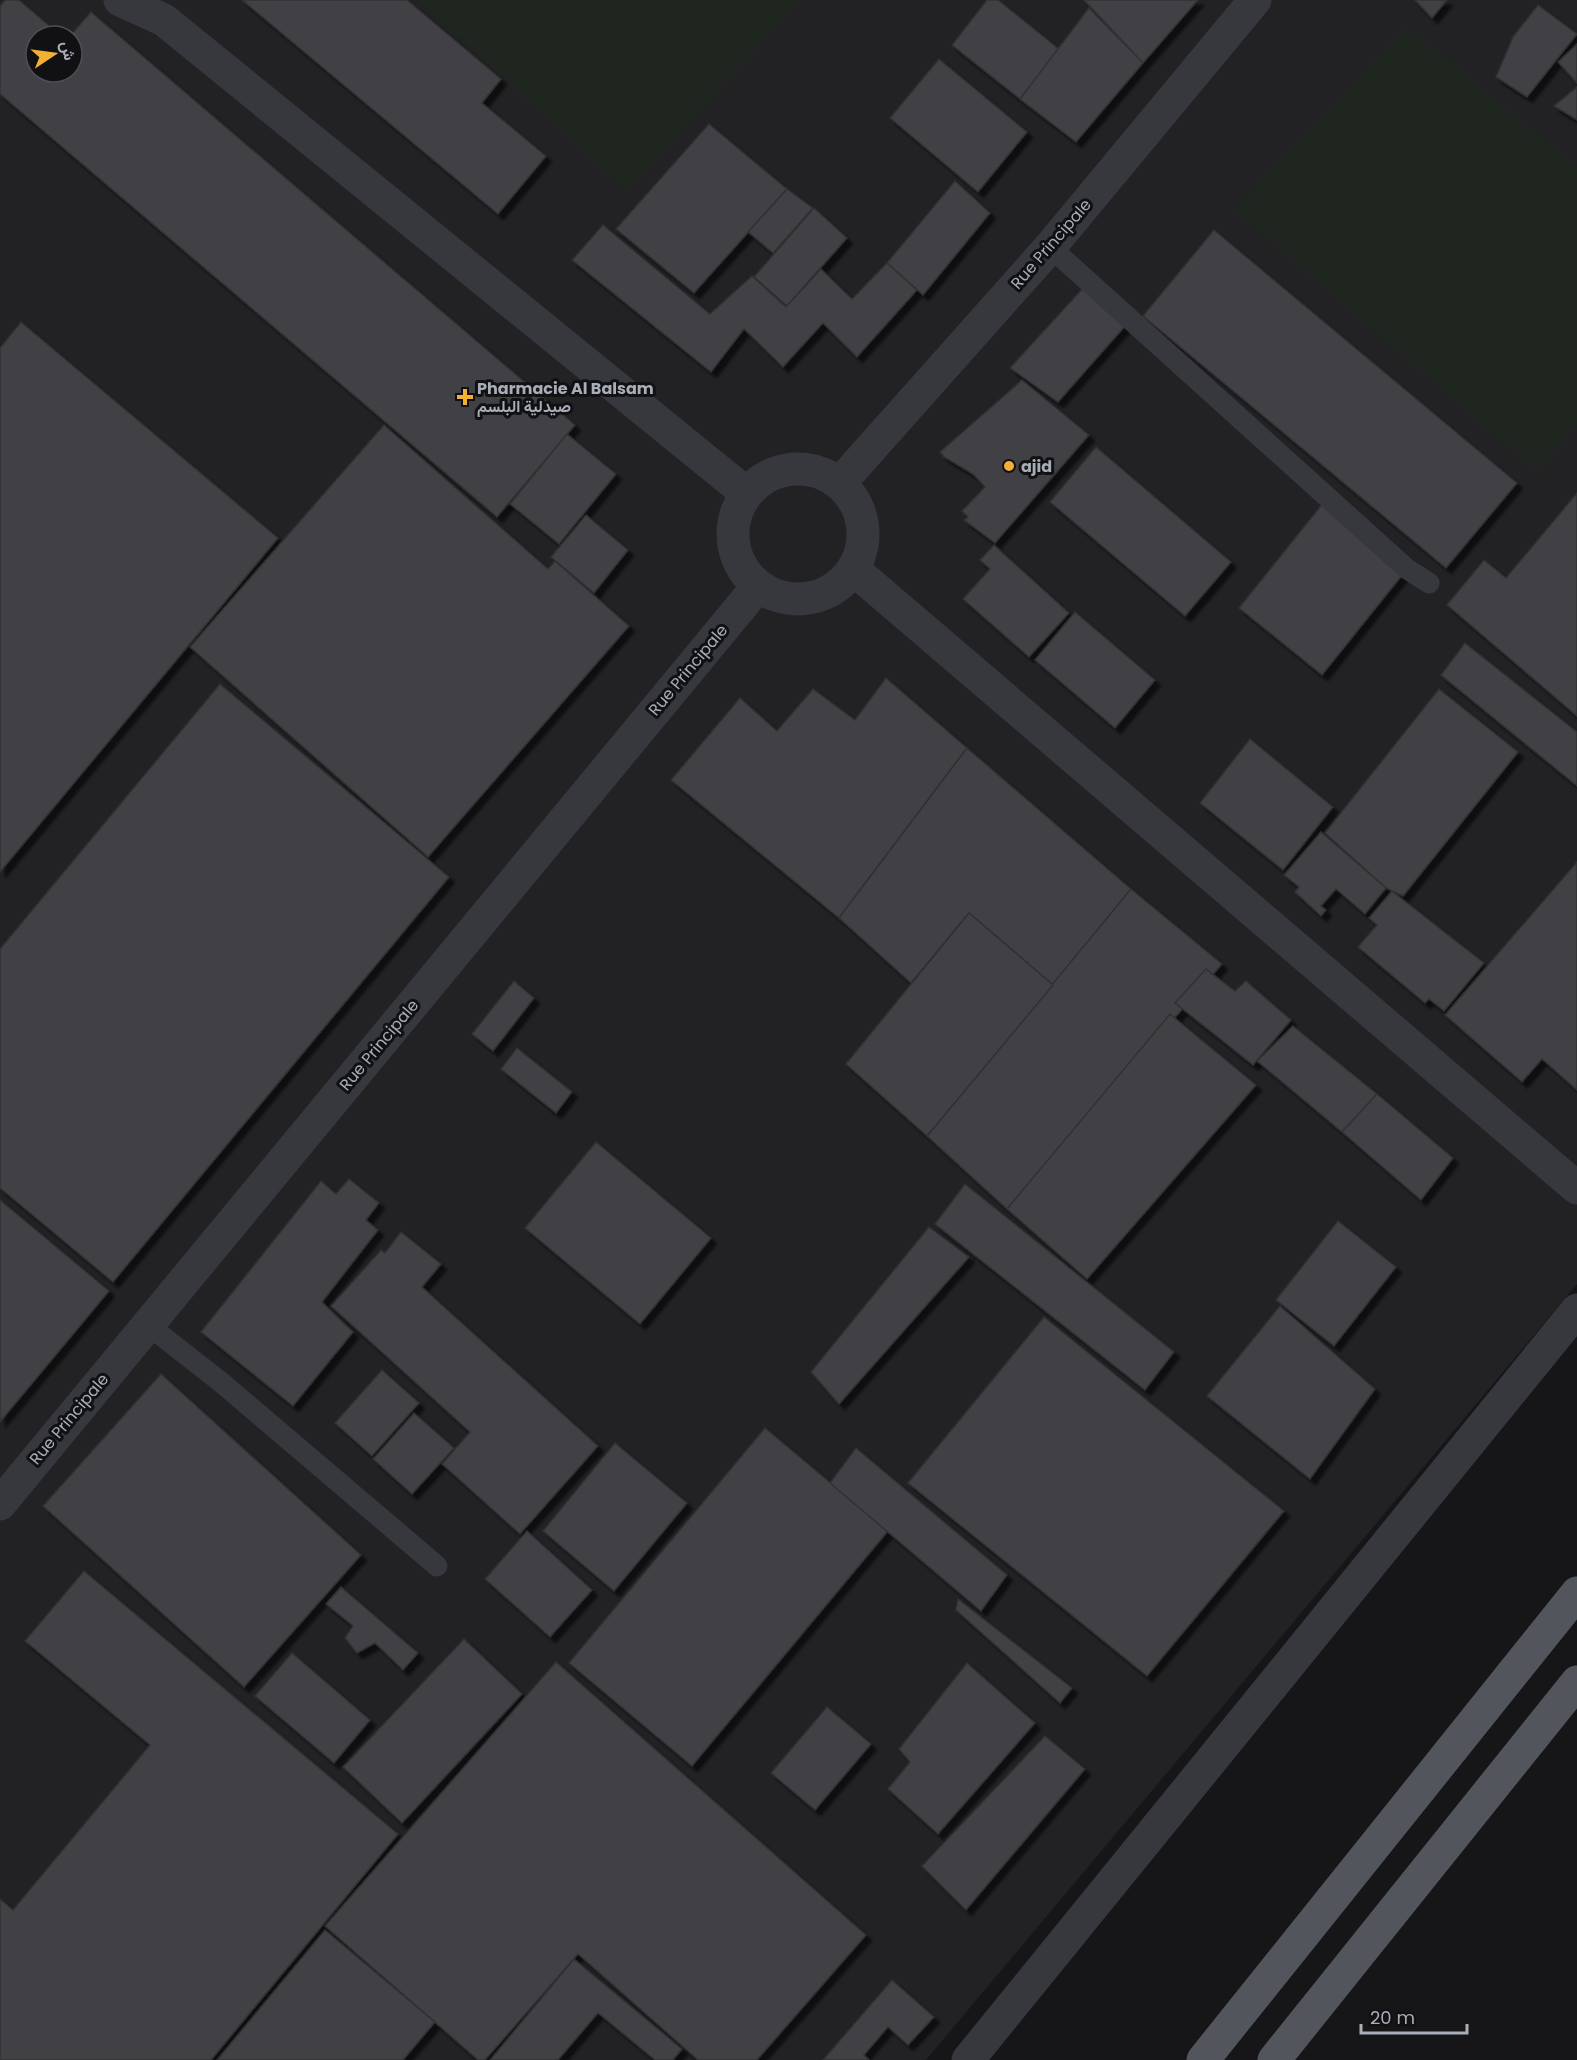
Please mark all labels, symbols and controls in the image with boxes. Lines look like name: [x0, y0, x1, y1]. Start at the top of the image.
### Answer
north arrow: [24, 24, 84, 84]
text: ش: [55, 39, 81, 63]
street label: Rue Principale: [1005, 194, 1097, 294]
place label: Pharmacie Al Balsam صيدلية البلسم: [477, 377, 654, 418]
marker: Pharmacie Al Balsam صيدلية البلسم: [458, 390, 472, 404]
place label: ajid: [1021, 455, 1052, 478]
marker: ajid: [1002, 459, 1016, 473]
street label: Rue Principale: [643, 619, 733, 721]
street label: Rue Principale: [334, 994, 424, 1096]
street label: Rue Principale: [24, 1368, 114, 1470]
scale bar: [1361, 1997, 1468, 2035]
text: 20 m: [1370, 2005, 1415, 2030]

